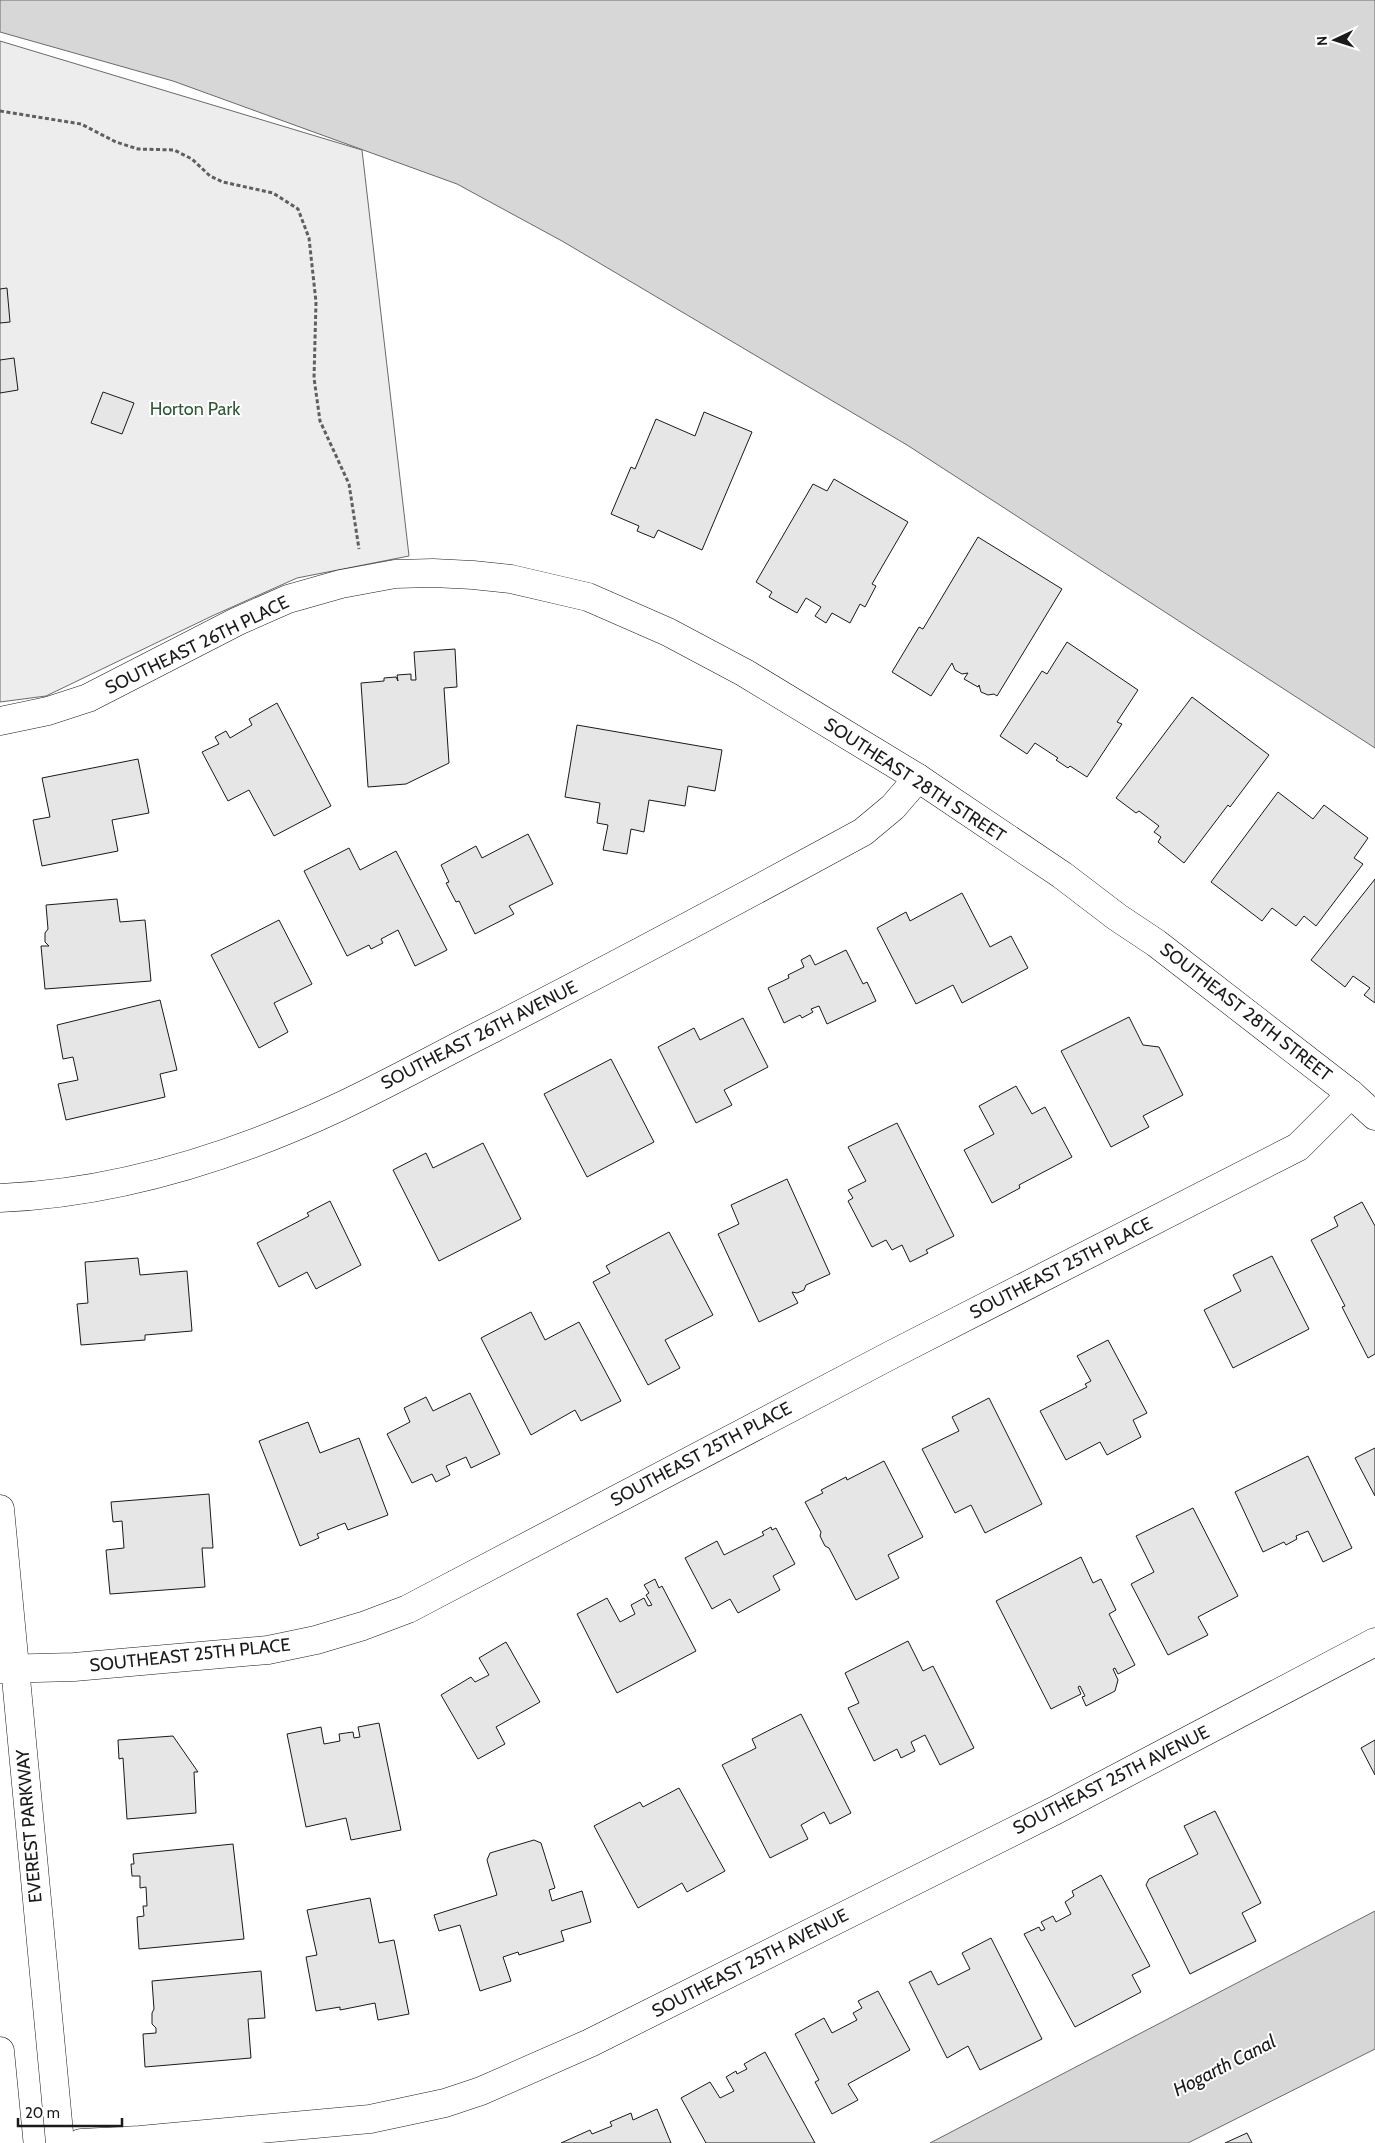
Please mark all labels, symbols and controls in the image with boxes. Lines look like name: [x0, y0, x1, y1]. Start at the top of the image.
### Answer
north arrow: [1310, 15, 1360, 65]
text: N: [1313, 35, 1331, 46]
park label: Horton Park: [150, 398, 241, 420]
street label: SOUTHEAST 26TH PLACE: [102, 591, 293, 699]
street label: SOUTHEAST 28TH STREET: [820, 713, 1010, 847]
street label: SOUTHEAST 28TH STREET: [1156, 938, 1337, 1086]
street label: SOUTHEAST 26TH AVENUE: [377, 976, 581, 1094]
street label: SOUTHEAST 25TH PLACE: [966, 1212, 1156, 1324]
street label: SOUTHEAST 25TH PLACE: [607, 1397, 795, 1511]
street label: SOUTHEAST 25TH PLACE: [89, 1634, 291, 1676]
street label: SOUTHEAST 25TH AVENUE: [1009, 1721, 1213, 1839]
street label: EVEREST PARKWAY: [11, 1747, 47, 1904]
street label: SOUTHEAST 25TH AVENUE: [648, 1904, 852, 2022]
water label: Hogarth Canal: [1169, 2030, 1280, 2101]
scale bar: [18, 2096, 121, 2128]
text: 20 m: [25, 2104, 60, 2122]

